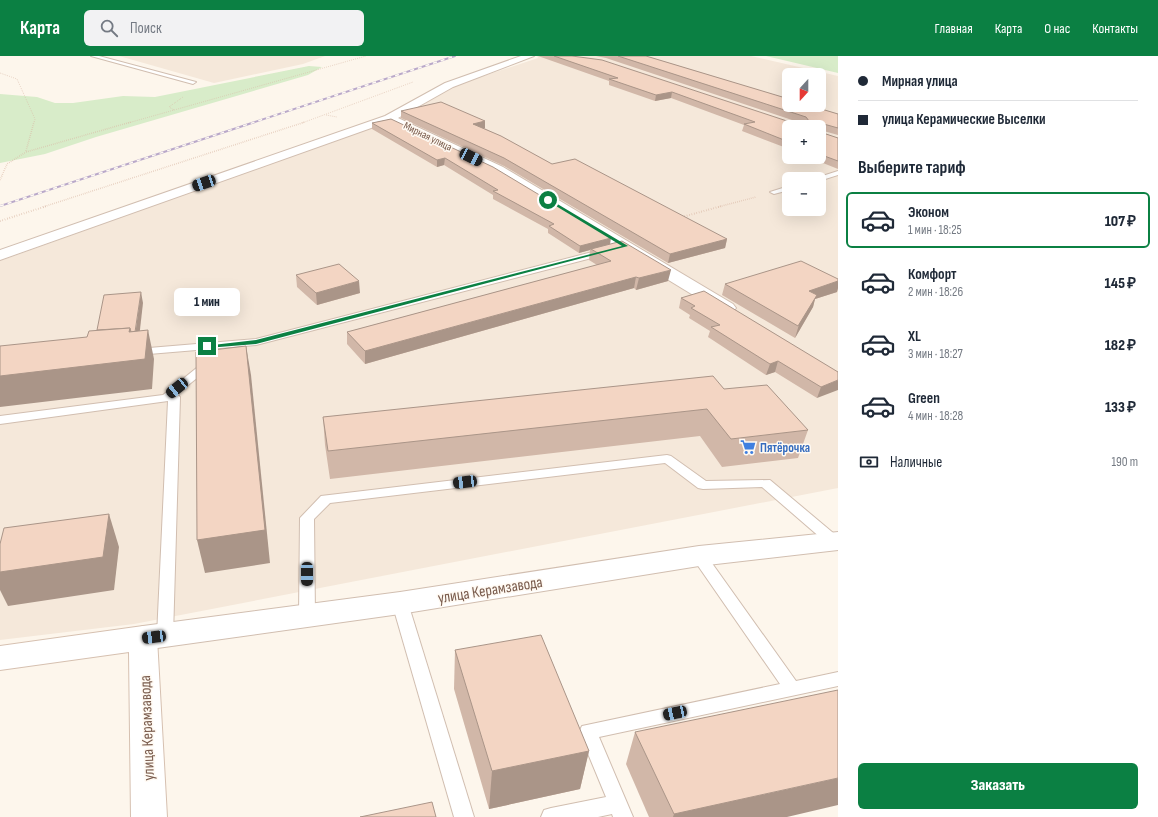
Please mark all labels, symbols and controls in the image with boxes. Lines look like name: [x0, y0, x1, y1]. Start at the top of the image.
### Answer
search box: [84, 10, 364, 46]
text: Карта: [20, 17, 60, 40]
icon: search: [98, 17, 120, 39]
text: Поиск: [130, 19, 162, 38]
text: Главная: [935, 20, 973, 37]
text: Карта: [995, 20, 1022, 37]
text: О нас: [1044, 20, 1070, 37]
text: Контакты: [1092, 20, 1138, 37]
north arrow: [782, 68, 826, 112]
map controls: [782, 68, 826, 216]
text: Мирная улица: [882, 72, 958, 91]
text: улица Керамические Выселки: [882, 110, 1046, 129]
street label: Мирная улица: [401, 119, 454, 154]
button: +: [782, 120, 826, 164]
car: [458, 146, 484, 168]
text: Выберите тариф: [858, 157, 966, 178]
button: −: [782, 172, 826, 216]
car: [191, 173, 217, 193]
route start: [539, 191, 557, 209]
icon: car: [860, 202, 896, 238]
text: Эконом: [908, 203, 949, 222]
text: 107 ₽: [1105, 212, 1136, 231]
text: 1 мин · 18:25: [908, 222, 962, 238]
icon: car: [860, 264, 896, 300]
text: Комфорт: [908, 265, 957, 284]
text: 145 ₽: [1104, 274, 1136, 293]
text: 2 мин · 18:26: [908, 284, 963, 300]
callout: 1 мин: [174, 288, 240, 316]
text: 1 мин: [194, 294, 220, 310]
icon: car: [860, 326, 896, 362]
text: XL: [908, 327, 921, 346]
text: 182 ₽: [1105, 336, 1136, 355]
route end: [198, 337, 216, 355]
text: 3 мин · 18:27: [908, 346, 963, 362]
car: [164, 376, 190, 400]
icon: car: [860, 388, 896, 424]
text: Green: [908, 389, 940, 408]
text: 133 ₽: [1105, 398, 1136, 417]
text: 4 мин · 18:28: [908, 408, 963, 424]
supermarket icon: Пятёрочка: [739, 438, 757, 456]
place label: Пятёрочка: [760, 440, 810, 456]
icon: cash: [858, 451, 880, 473]
text: Наличные: [890, 453, 942, 472]
text: 190 m: [1111, 454, 1138, 470]
car: [452, 475, 478, 489]
car: [301, 562, 313, 586]
street label: улица Керамзавода: [437, 573, 544, 608]
car: [141, 630, 167, 644]
street label: улица Керамзавода: [136, 675, 159, 781]
car: [662, 705, 688, 721]
button: Заказать: [858, 763, 1138, 809]

